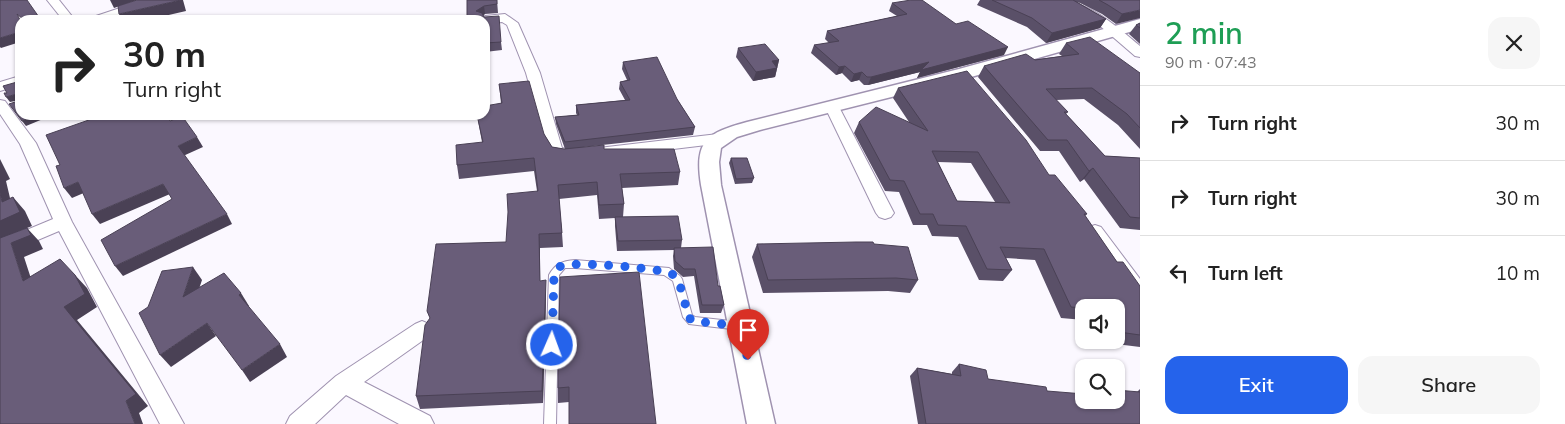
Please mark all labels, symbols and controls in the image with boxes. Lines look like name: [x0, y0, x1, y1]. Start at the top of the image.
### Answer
text: 2 min: [1165, 14, 1243, 52]
button: close: [1488, 17, 1540, 69]
text: 30 m: [123, 32, 206, 76]
icon: right: [40, 35, 105, 100]
text: 90 m · 07:43: [1165, 52, 1257, 72]
text: Turn right: [123, 75, 221, 103]
icon: right: [1165, 109, 1193, 137]
text: Turn right: [1208, 111, 1297, 135]
text: 30 m: [1496, 111, 1540, 135]
icon: right: [1165, 184, 1193, 212]
text: Turn right: [1208, 186, 1297, 210]
text: 30 m: [1496, 186, 1540, 210]
icon: left: [1165, 259, 1193, 287]
text: Turn left: [1208, 261, 1283, 285]
text: 10 m: [1496, 261, 1540, 285]
map controls: [1075, 299, 1125, 409]
button: sound: [1075, 299, 1125, 349]
pin: [727, 309, 769, 360]
icon: arrive: [734, 316, 762, 344]
position arrow: [525, 318, 577, 370]
button: Exit: [1165, 356, 1348, 414]
button: Share: [1358, 356, 1540, 414]
button: search: [1075, 359, 1125, 409]

